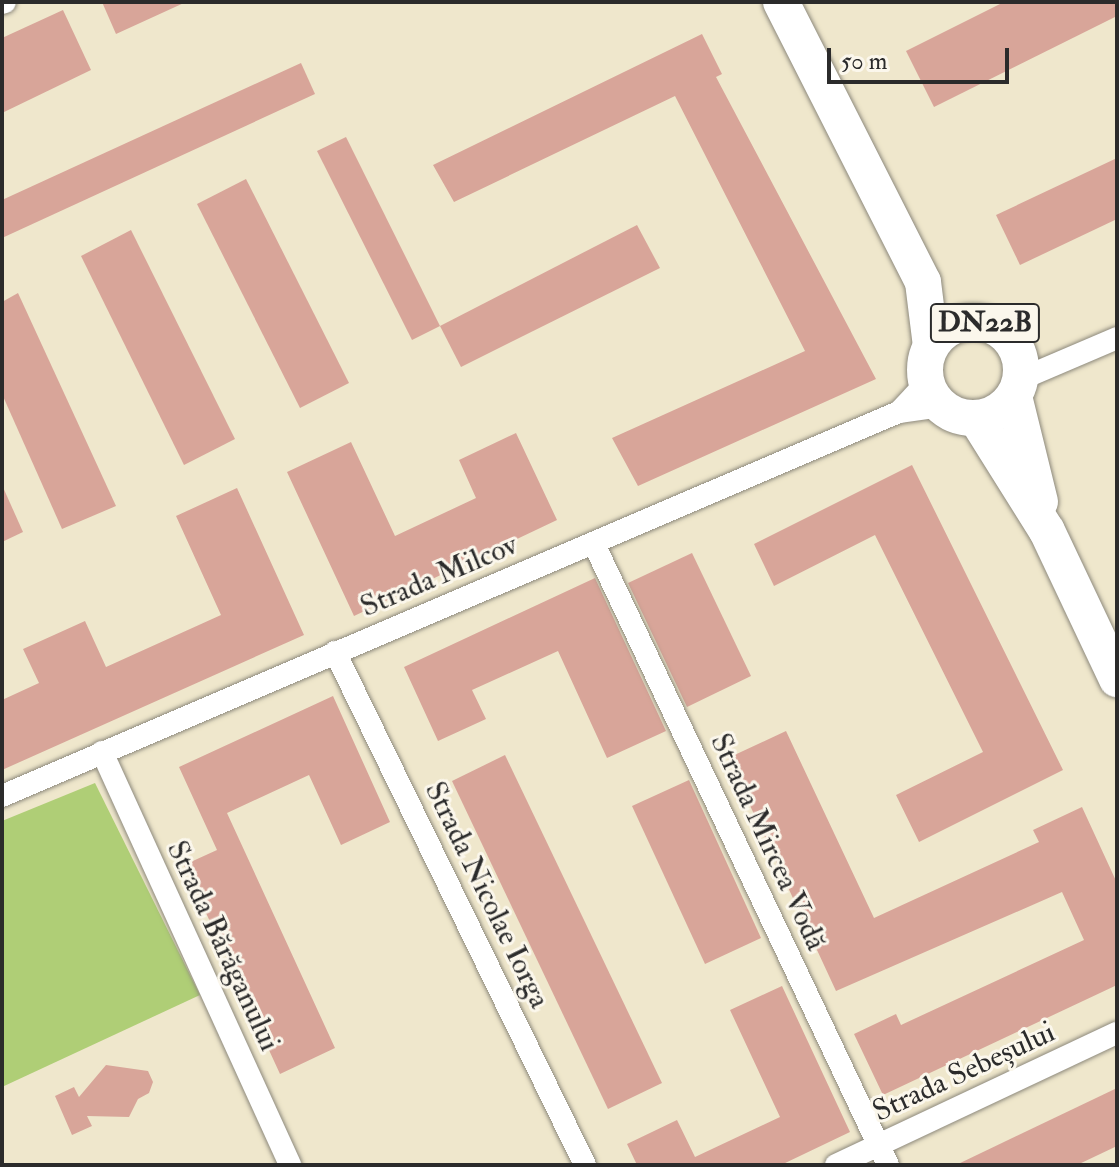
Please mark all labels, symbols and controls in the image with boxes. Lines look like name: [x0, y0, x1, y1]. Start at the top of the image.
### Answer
scale bar: [831, 32, 1013, 82]
text: 50 m: [841, 46, 887, 77]
road number: DN22B: [929, 299, 1041, 347]
street label: Strada Milcov: [355, 527, 523, 625]
street label: Strada Mircea Vodă: [702, 728, 834, 956]
street label: Strada Nicolae Iorga: [417, 776, 557, 1014]
street label: Strada Bărăganului: [159, 835, 287, 1057]
street label: Strada Sebeșului: [867, 1014, 1061, 1130]

